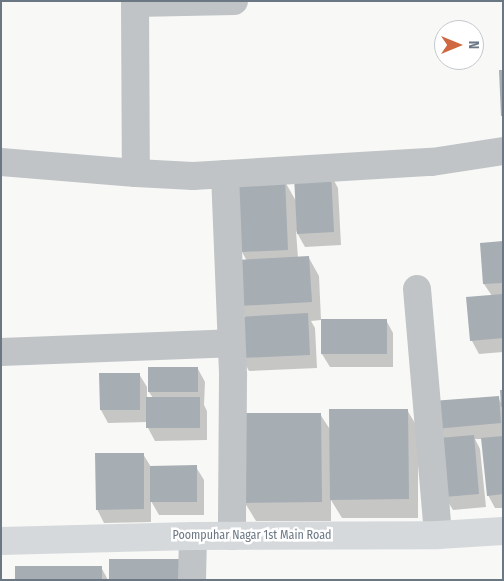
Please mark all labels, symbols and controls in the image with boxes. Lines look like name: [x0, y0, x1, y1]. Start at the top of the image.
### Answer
north arrow: [434, 20, 484, 70]
text: N: [465, 41, 482, 49]
street label: Poompuhar Nagar 1st Main Road: [173, 529, 331, 543]

